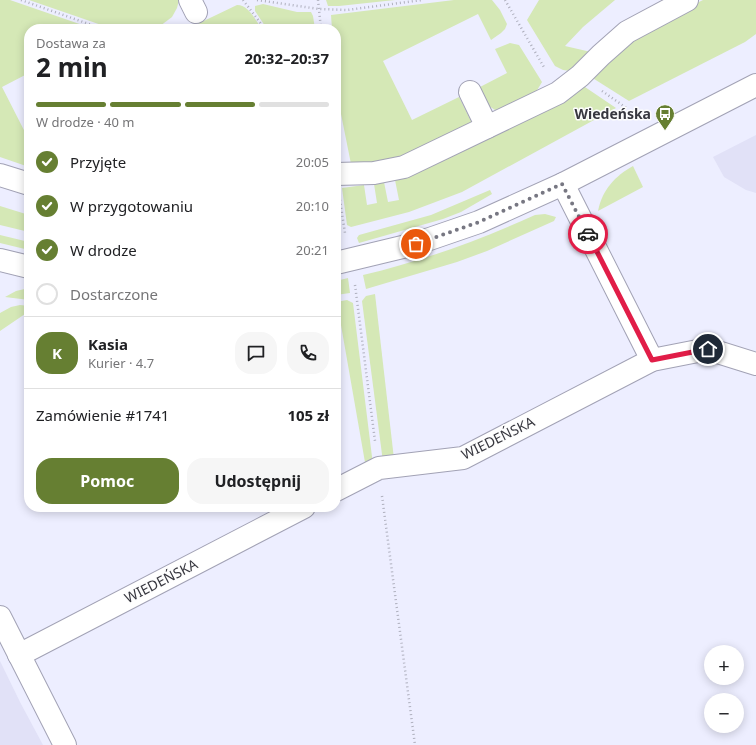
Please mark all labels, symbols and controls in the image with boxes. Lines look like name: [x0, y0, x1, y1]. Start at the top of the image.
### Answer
text: Dostawa za: [36, 34, 106, 52]
text: 20:32–20:37: [244, 48, 329, 68]
text: 2 min: [36, 49, 108, 85]
bus stop icon: Wiedeńska: [654, 103, 676, 131]
place label: Wiedeńska: [575, 104, 651, 123]
text: W drodze · 40 m: [36, 113, 135, 131]
icon: check: [36, 151, 58, 173]
text: Przyjęte: [70, 152, 126, 172]
text: 20:05: [296, 153, 329, 171]
icon: check: [36, 195, 58, 217]
text: W przygotowaniu: [70, 196, 193, 216]
text: 20:10: [296, 197, 329, 215]
courier: [568, 214, 608, 254]
icon: car: [577, 223, 599, 245]
pin: [399, 227, 433, 261]
icon: bag: [405, 233, 427, 255]
icon: check: [36, 239, 58, 261]
text: W drodze: [70, 240, 137, 260]
text: 20:21: [296, 241, 329, 259]
text: Dostarczone: [70, 284, 158, 304]
button: chat: [235, 332, 277, 374]
button: phone: [287, 332, 329, 374]
pin: [691, 332, 725, 366]
text: Kasia: [88, 334, 128, 354]
icon: home: [697, 338, 719, 360]
text: K: [52, 343, 62, 363]
text: Kurier · 4.7: [88, 354, 154, 372]
text: Zamówienie #1741: [36, 405, 169, 425]
text: 105 zł: [287, 405, 329, 425]
street label: WIEDEŃSKA: [458, 412, 538, 464]
button: Pomoc: [36, 458, 179, 504]
button: Udostępnij: [187, 458, 329, 504]
street label: WIEDEŃSKA: [121, 554, 201, 607]
map controls: [704, 645, 744, 733]
button: +: [704, 645, 744, 685]
button: −: [704, 693, 744, 733]

